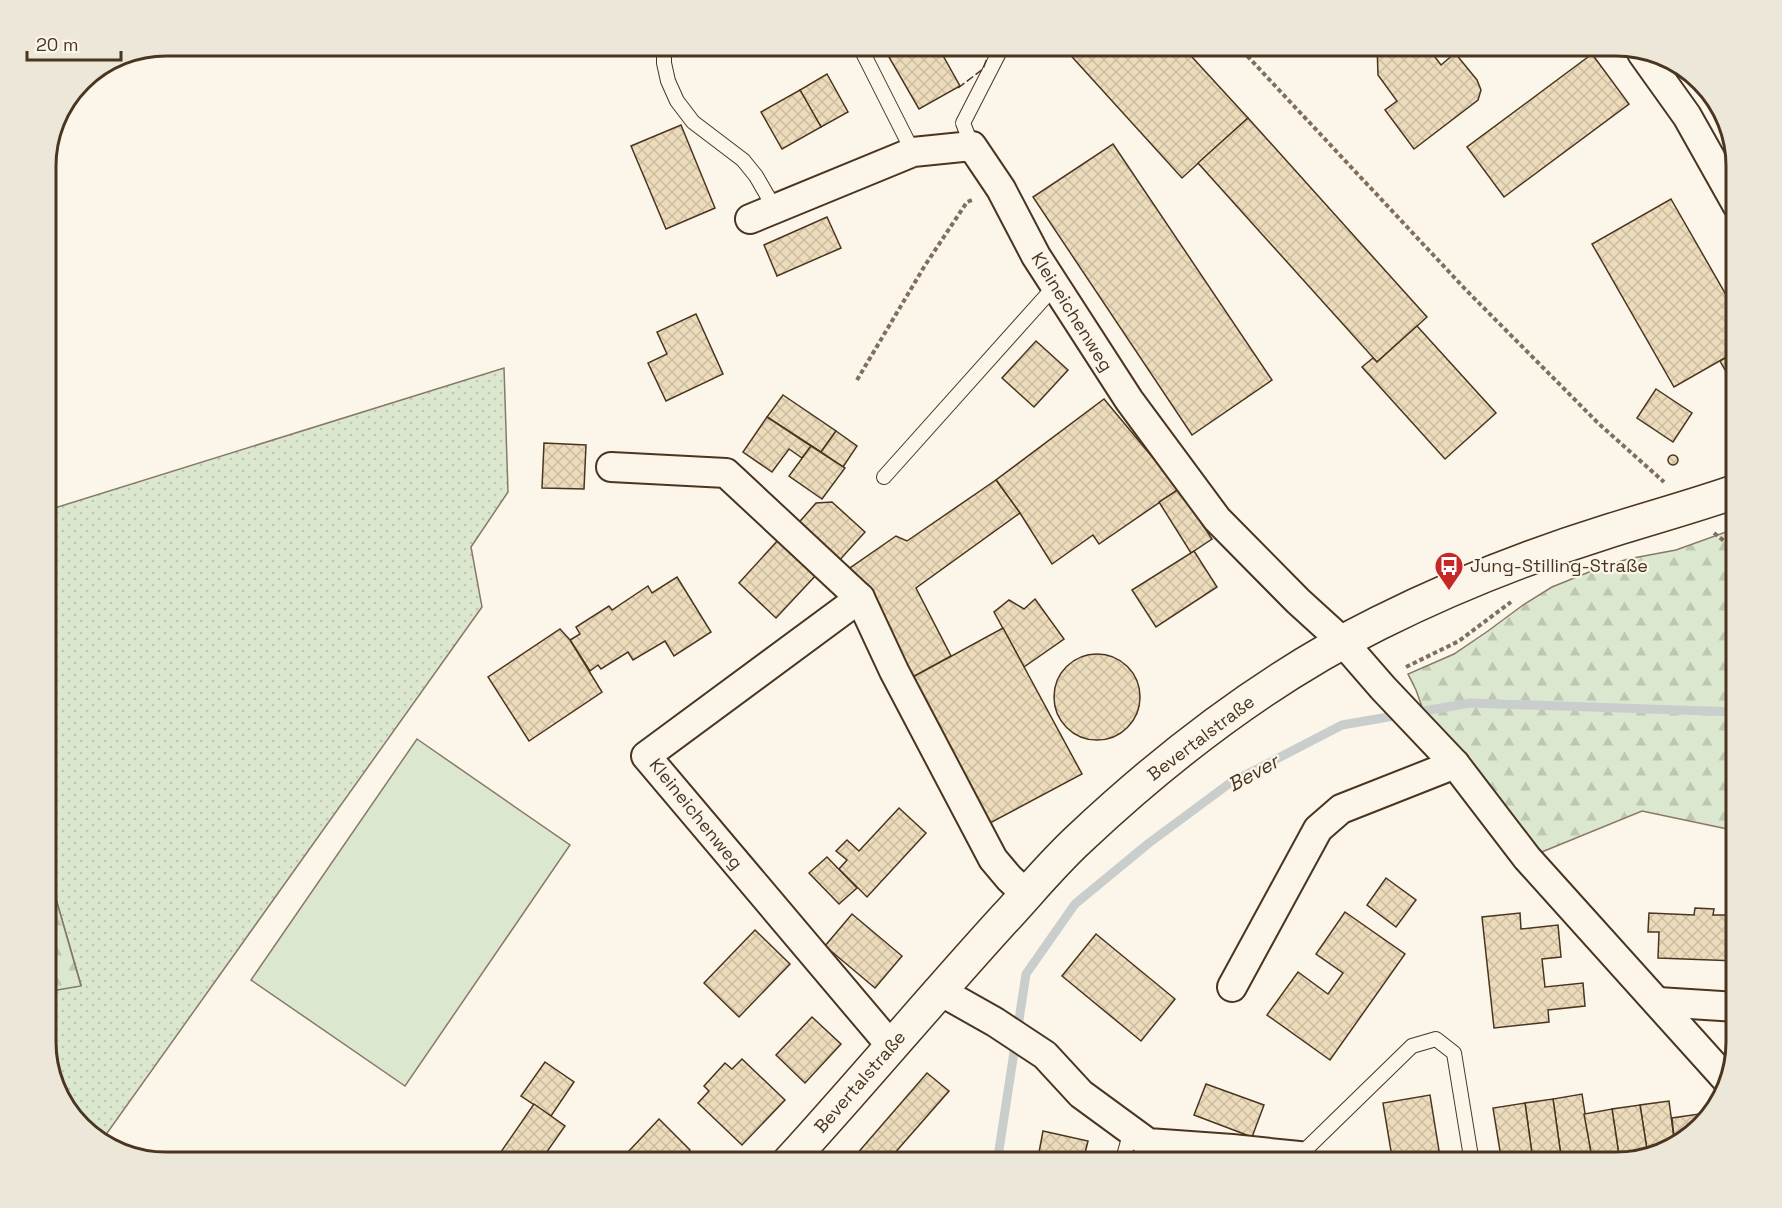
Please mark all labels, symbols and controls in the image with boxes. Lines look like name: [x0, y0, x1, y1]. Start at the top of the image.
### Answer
scale bar: [27, 24, 122, 62]
text: 20 m: [36, 33, 79, 56]
street label: Kleineichenweg: [1027, 248, 1118, 376]
bus stop icon: Jung-Stilling-Straße: [1433, 550, 1465, 592]
place label: Jung-Stilling-Straße: [1470, 554, 1648, 577]
street label: Bevertalstraße: [1143, 691, 1259, 785]
water label: Bever: [1223, 749, 1283, 797]
street label: Kleineichenweg: [645, 753, 748, 874]
street label: Bevertalstraße: [809, 1026, 910, 1138]

